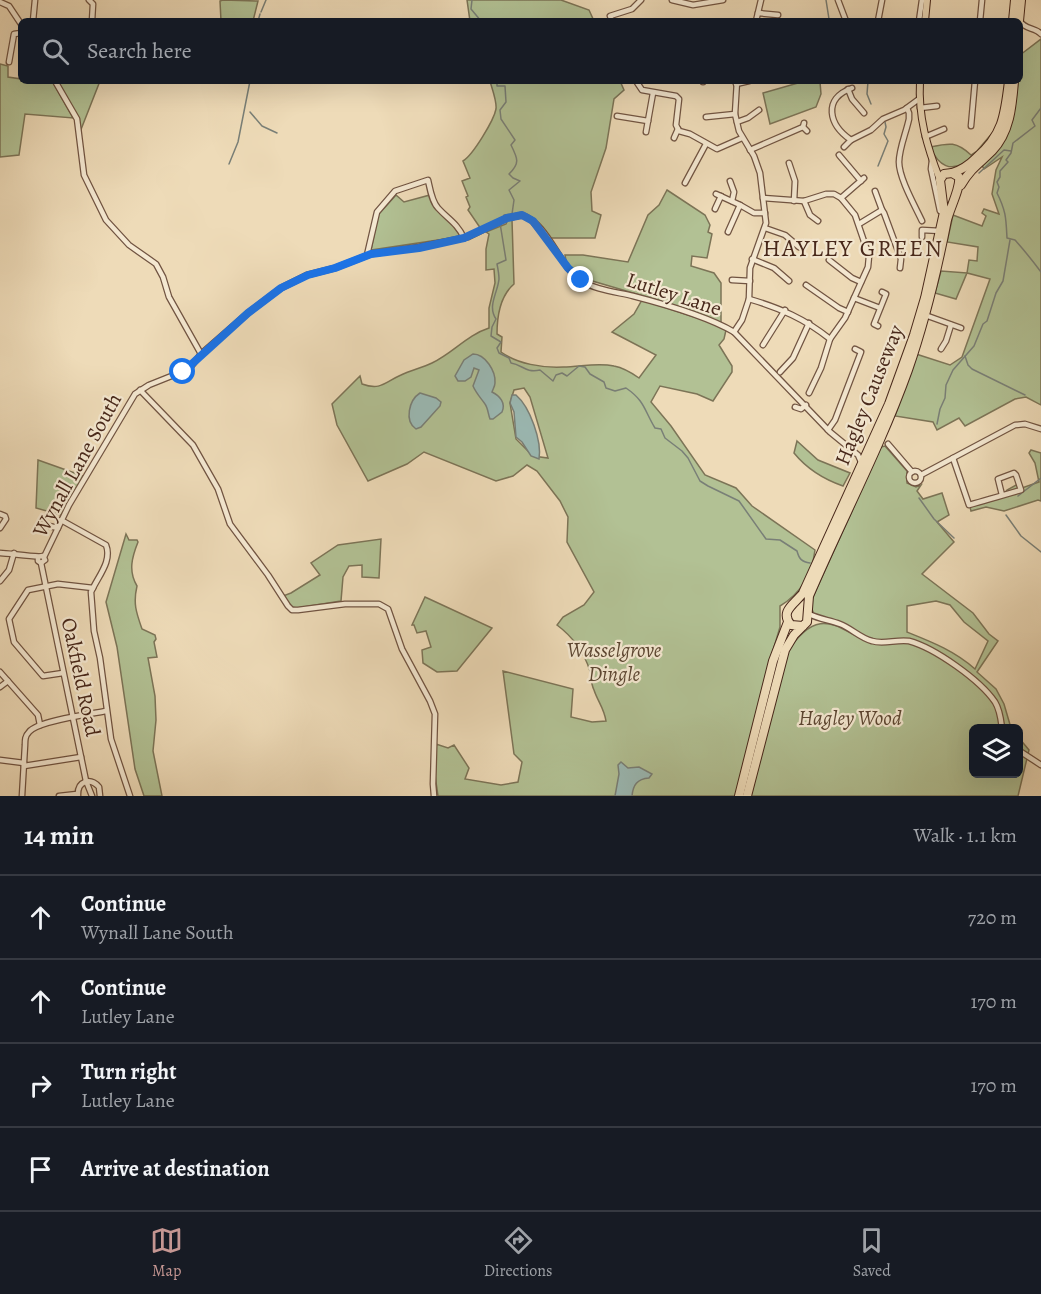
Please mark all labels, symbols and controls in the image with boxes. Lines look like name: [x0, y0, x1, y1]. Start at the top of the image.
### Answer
search box: [18, 18, 1023, 84]
icon: search: [39, 35, 72, 68]
text: Search here: [87, 36, 192, 66]
district label: HAYLEY GREEN: [763, 232, 943, 264]
street label: Lutley Lane: [623, 265, 725, 323]
route end: [567, 266, 593, 292]
street label: Hagley Causeway: [828, 320, 910, 469]
route start: [169, 358, 195, 384]
street label: Wynall Lane South: [25, 388, 128, 543]
street label: Oakfield Road: [55, 615, 107, 740]
park label: Wasselgrove Dingle: [567, 636, 662, 688]
park label: Hagley Wood: [798, 704, 902, 732]
map controls: [969, 724, 1023, 778]
button: layers: [969, 724, 1023, 778]
text: 14 min: [24, 818, 94, 853]
text: Walk · 1.1 km: [914, 822, 1017, 849]
text: Continue: [81, 889, 166, 919]
icon: ahead: [24, 901, 57, 934]
text: 720 m: [968, 904, 1017, 931]
text: Wynall Lane South: [81, 919, 234, 946]
text: Continue: [81, 973, 166, 1003]
icon: ahead: [24, 985, 57, 1018]
text: 170 m: [971, 988, 1017, 1015]
text: Lutley Lane: [81, 1003, 175, 1030]
text: Turn right: [81, 1057, 177, 1087]
icon: right: [24, 1069, 57, 1102]
text: 170 m: [971, 1072, 1017, 1099]
text: Lutley Lane: [81, 1087, 175, 1114]
icon: arrive: [24, 1153, 57, 1186]
text: Arrive at destination: [81, 1154, 270, 1184]
tab: Map: [150, 1224, 183, 1282]
tab: Directions: [484, 1224, 552, 1282]
tab: Saved: [853, 1224, 891, 1282]

